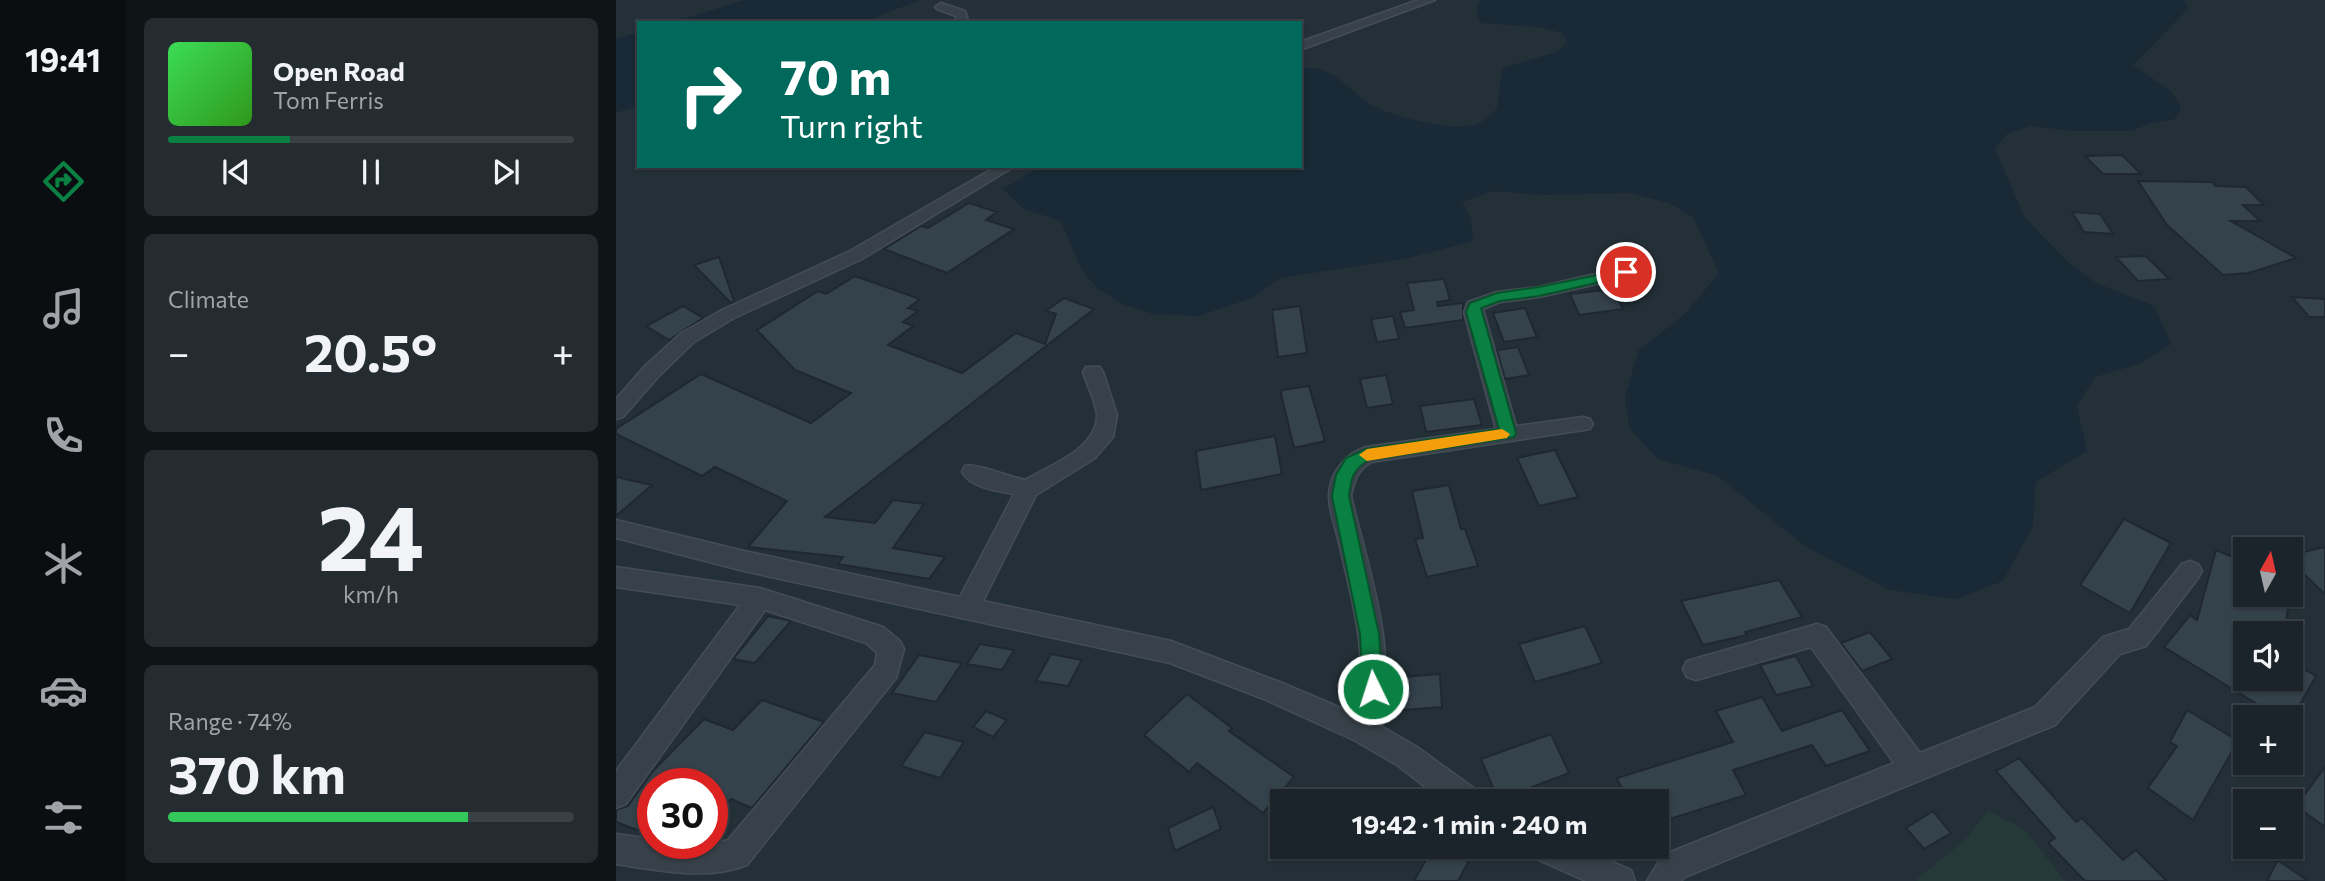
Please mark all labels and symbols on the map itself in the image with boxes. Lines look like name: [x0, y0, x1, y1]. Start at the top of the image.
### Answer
pin: [1596, 242, 1656, 302]
north arrow: [2233, 537, 2303, 607]
position arrow: [1336, 652, 1410, 726]
speed limit sign: 30: [637, 768, 728, 859]

